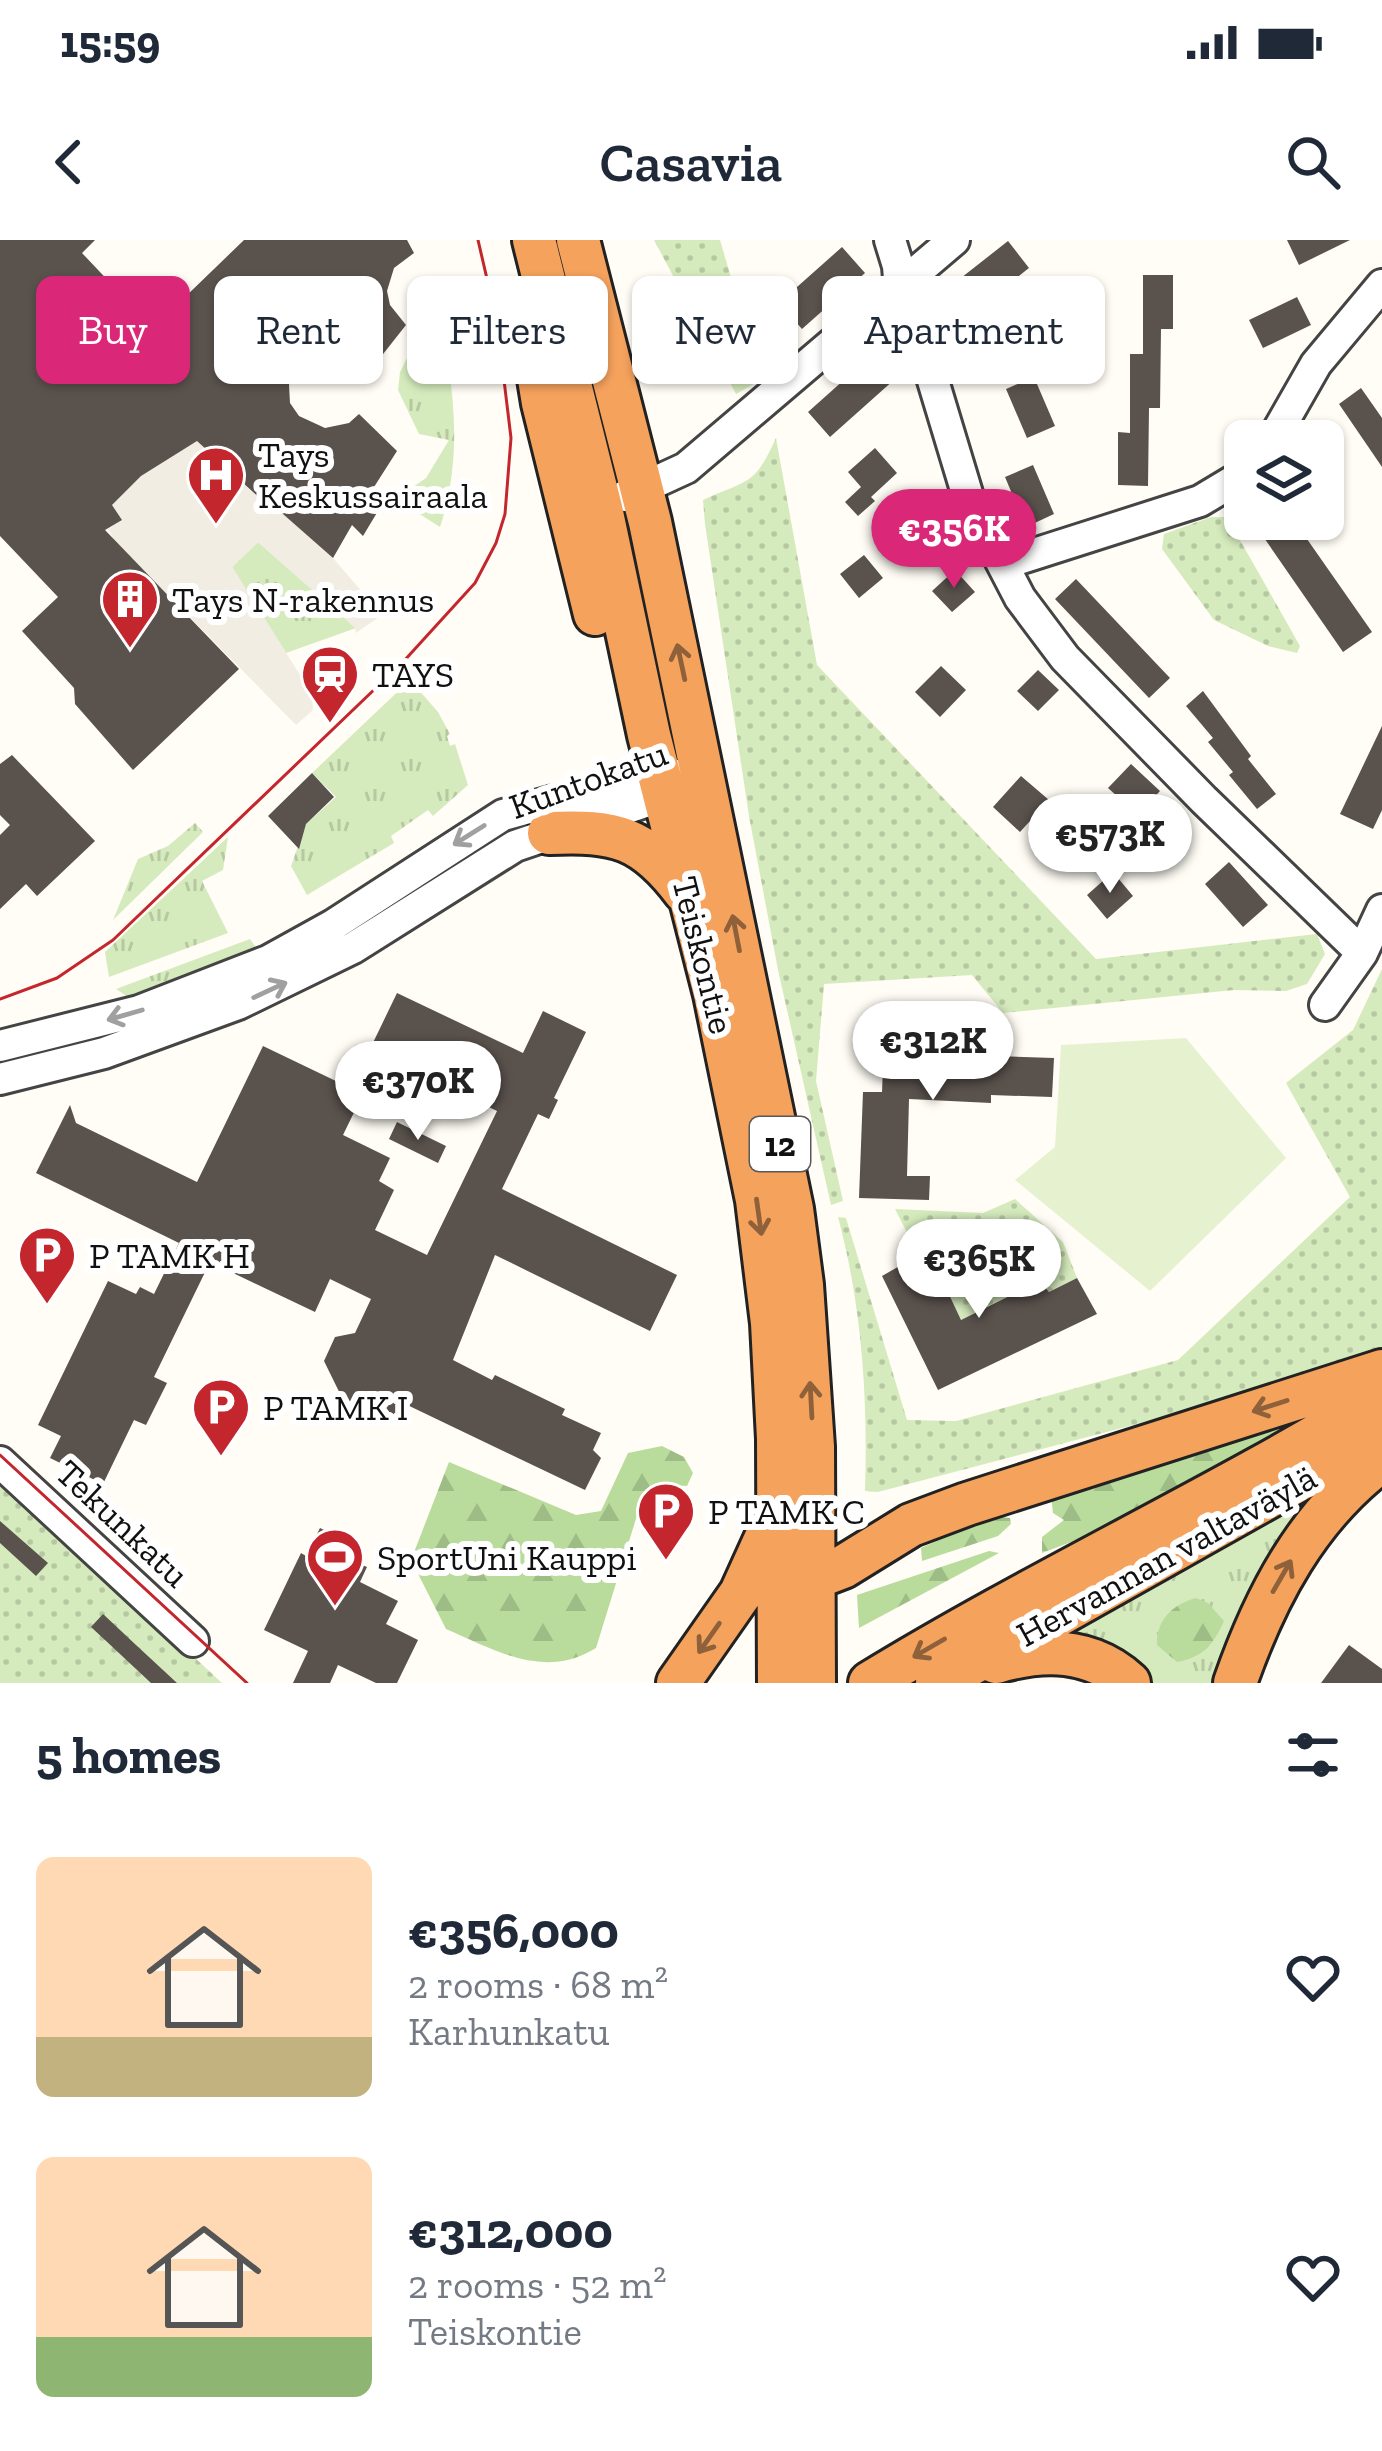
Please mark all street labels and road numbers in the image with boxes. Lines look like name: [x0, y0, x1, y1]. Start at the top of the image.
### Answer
street label: Kuntokatu: [503, 731, 673, 828]
street label: Teiskontie: [663, 872, 744, 1038]
road number: 12: [750, 1117, 810, 1171]
street label: Tekunkatu: [47, 1451, 198, 1596]
street label: Hervannan valtaväylä: [1009, 1455, 1324, 1656]

